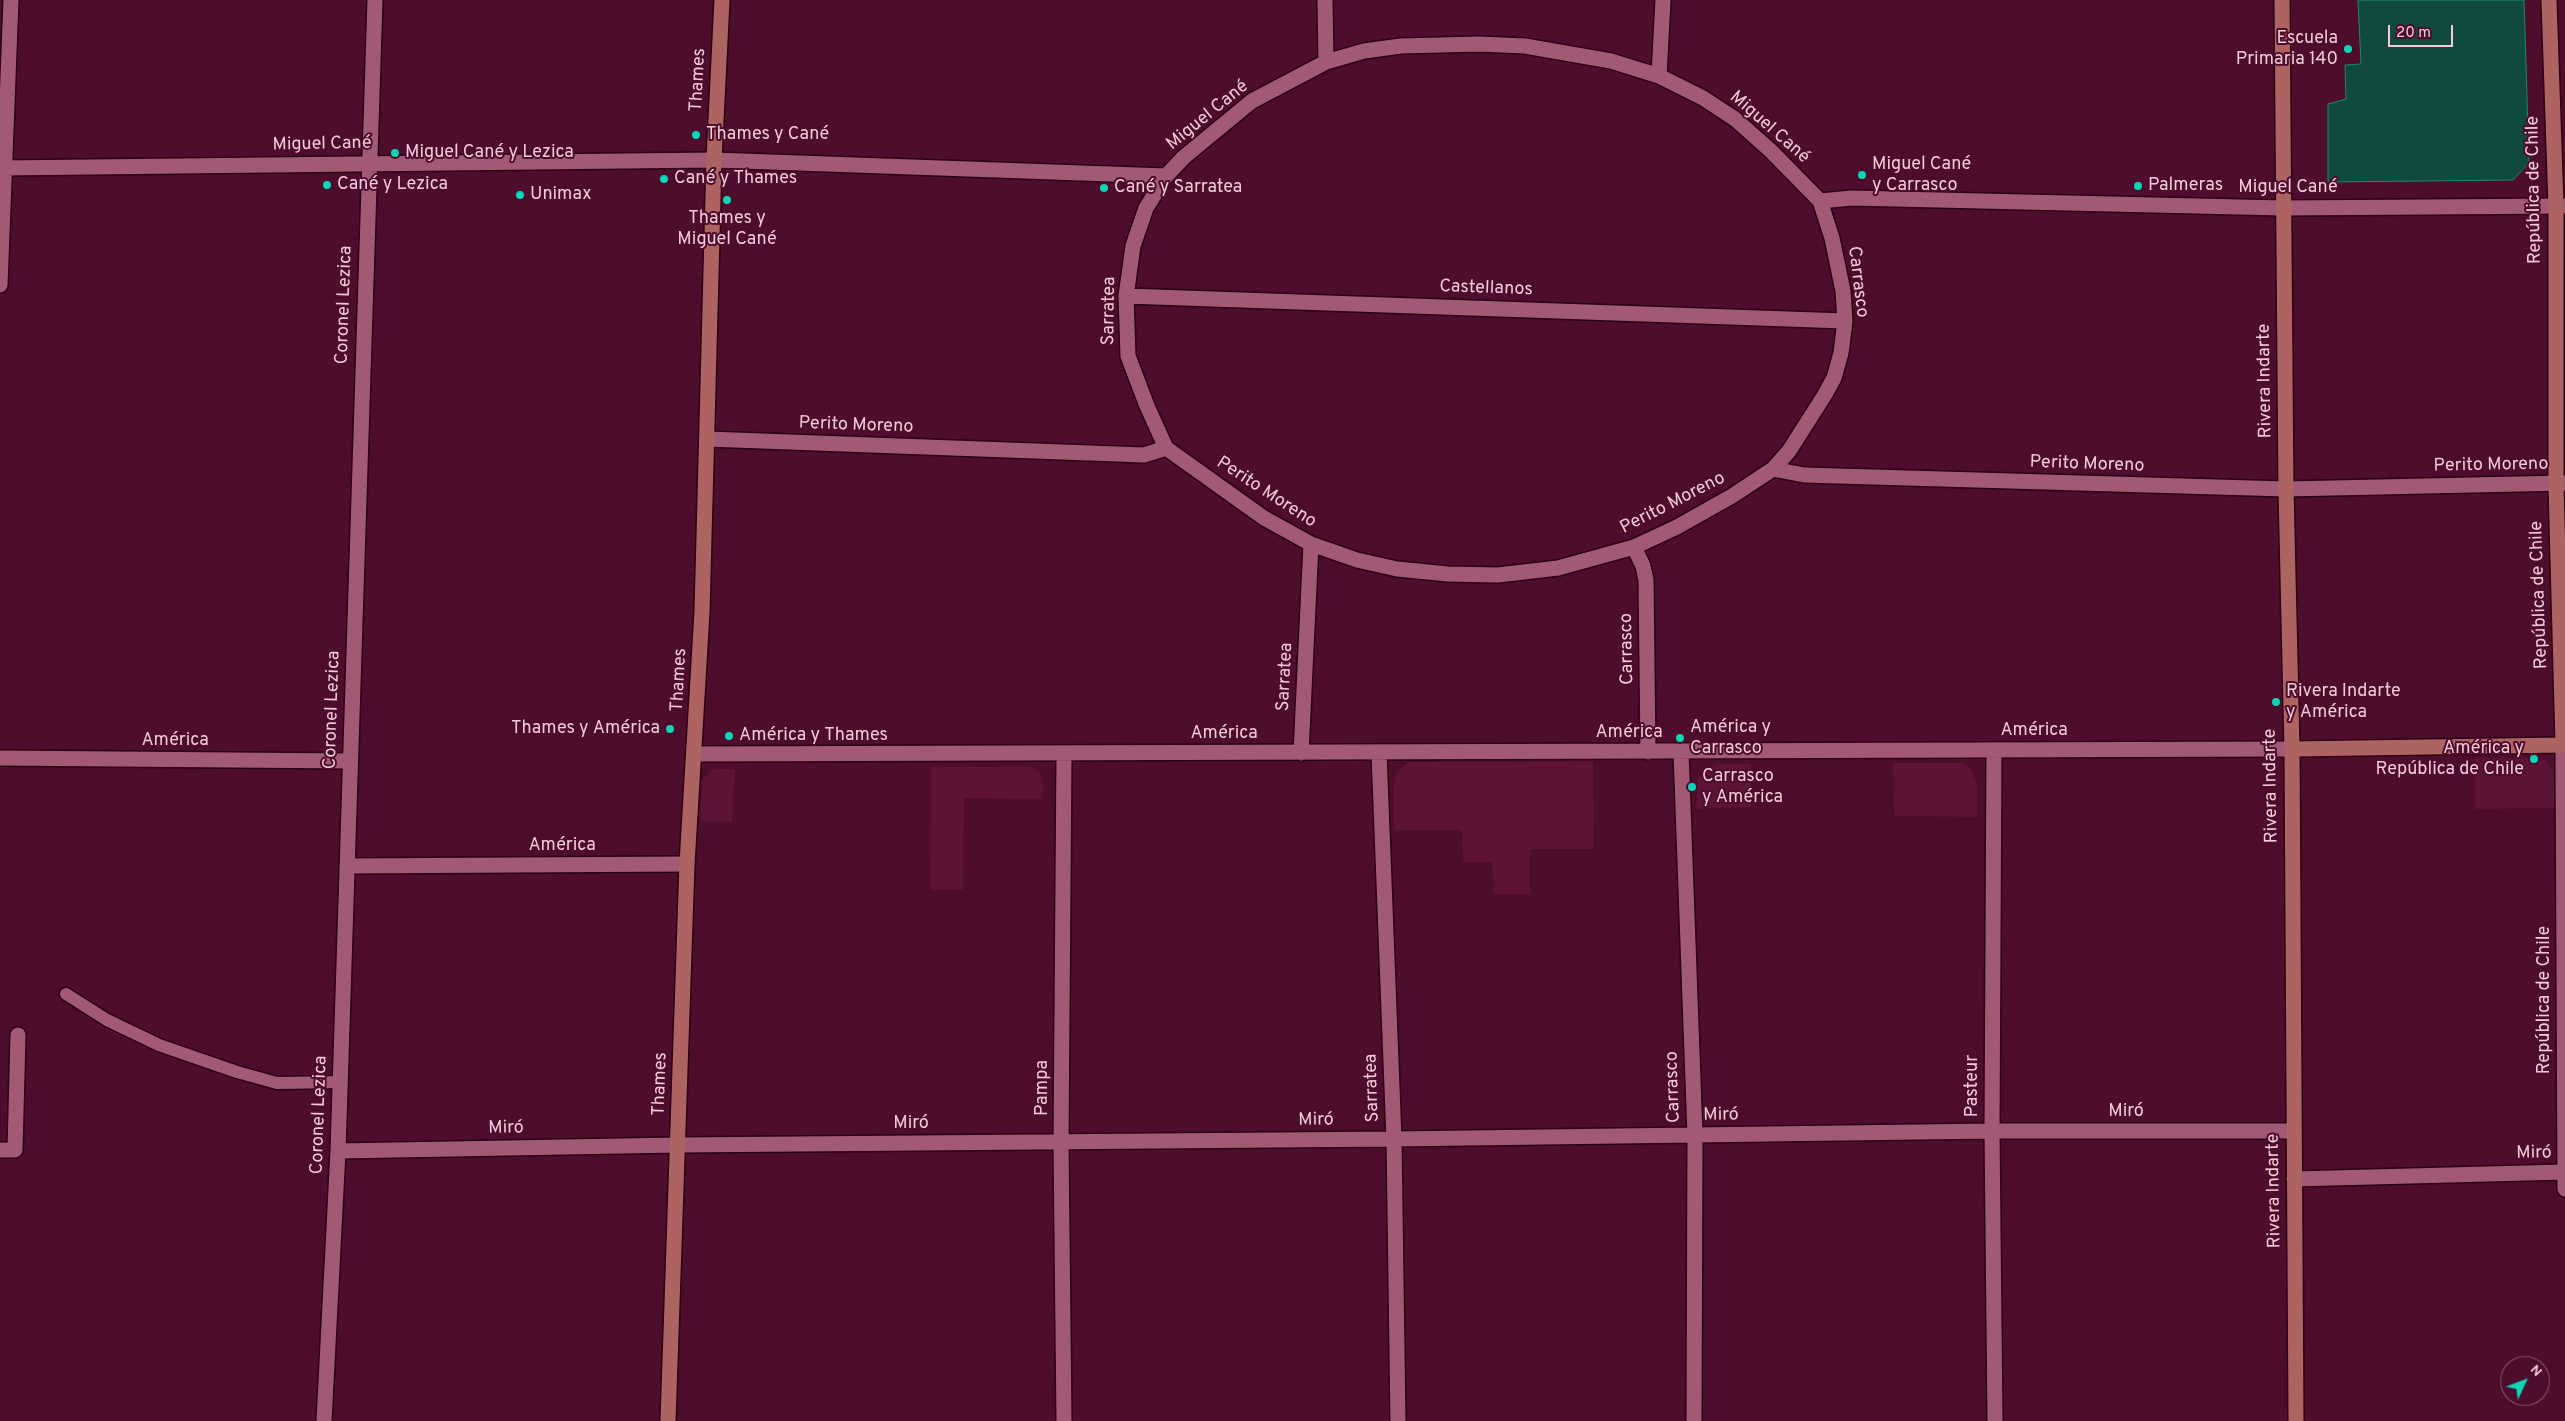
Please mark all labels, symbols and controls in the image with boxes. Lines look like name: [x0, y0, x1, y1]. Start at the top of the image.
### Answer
scale bar: [2390, 15, 2455, 47]
text: 20 m: [2396, 24, 2431, 43]
place label: Escuela Primaria 140: [2236, 28, 2338, 70]
marker: Escuela Primaria 140: [2342, 43, 2354, 55]
street label: Thames: [687, 48, 711, 112]
street label: Miguel Cané: [1163, 76, 1253, 156]
street label: Miguel Cané: [1724, 87, 1814, 169]
street label: República de Chile: [2523, 116, 2547, 264]
place label: Thames y Cané: [706, 124, 829, 146]
marker: Thames y Cané: [690, 129, 702, 141]
street label: Miguel Cané: [272, 133, 372, 157]
place label: Miguel Cané y Lezica: [405, 142, 574, 164]
marker: Miguel Cané y Lezica: [389, 147, 401, 159]
place label: Miguel Cané y Carrasco: [1872, 154, 1971, 196]
place label: Cané y Thames: [674, 168, 797, 190]
marker: Miguel Cané y Carrasco: [1856, 169, 1868, 181]
marker: Cané y Thames: [658, 173, 670, 185]
place label: Cané y Lezica: [337, 174, 448, 196]
place label: Palmeras: [2148, 175, 2223, 197]
place label: Cané y Sarratea: [1114, 177, 1242, 199]
street label: Miguel Cané: [2238, 177, 2338, 199]
marker: Cané y Lezica: [321, 179, 333, 191]
marker: Palmeras: [2132, 180, 2144, 192]
marker: Cané y Sarratea: [1098, 182, 1110, 194]
place label: Unimax: [530, 184, 591, 206]
marker: Unimax: [514, 189, 526, 201]
marker: Thames y Miguel Cané: [721, 194, 733, 206]
place label: Thames y Miguel Cané: [677, 208, 777, 250]
street label: Coronel Lezica: [332, 245, 358, 365]
street label: Carrasco: [1842, 245, 1872, 319]
street label: Sarratea: [1099, 276, 1121, 346]
street label: Castellanos: [1439, 277, 1533, 301]
street label: Rivera Indarte: [2254, 323, 2278, 439]
street label: Perito Moreno: [798, 413, 914, 439]
street label: Perito Moreno: [2029, 452, 2145, 478]
street label: Perito Moreno: [1212, 453, 1320, 533]
street label: Perito Moreno: [2433, 454, 2549, 478]
street label: Perito Moreno: [1617, 468, 1729, 540]
street label: República de Chile: [2527, 520, 2553, 670]
street label: Carrasco: [1617, 613, 1639, 685]
street label: Sarratea: [1273, 642, 1299, 712]
street label: Thames: [668, 648, 692, 712]
street label: Coronel Lezica: [320, 650, 346, 770]
place label: Rivera Indarte y América: [2286, 681, 2401, 724]
marker: Rivera Indarte y América: [2270, 696, 2282, 708]
place label: América y Carrasco: [1690, 717, 1771, 760]
place label: Thames y América: [511, 718, 660, 740]
street label: América: [2000, 720, 2068, 742]
street label: América: [1595, 722, 1663, 744]
marker: Thames y América: [664, 723, 676, 735]
street label: América: [1190, 723, 1258, 745]
place label: América y Thames: [739, 725, 888, 747]
street label: Rivera Indarte: [2260, 728, 2284, 844]
street label: América: [141, 730, 209, 752]
marker: América y Thames: [723, 730, 735, 742]
marker: América y Carrasco: [1674, 732, 1686, 744]
place label: América y República de Chile: [2376, 738, 2524, 781]
marker: América y República de Chile: [2528, 753, 2540, 765]
place label: Carrasco y América: [1702, 766, 1783, 809]
marker: Carrasco y América: [1686, 781, 1698, 793]
street label: América: [528, 835, 596, 857]
street label: República de Chile: [2534, 926, 2556, 1074]
street label: Carrasco: [1662, 1051, 1686, 1123]
street label: Thames: [649, 1052, 673, 1116]
street label: Sarratea: [1361, 1053, 1385, 1123]
street label: Coronel Lezica: [307, 1055, 333, 1175]
street label: Pasteur: [1962, 1055, 1984, 1117]
street label: Pampa: [1032, 1060, 1054, 1116]
street label: Miró: [2108, 1101, 2144, 1123]
street label: Miró: [1703, 1105, 1739, 1127]
street label: Miró: [1298, 1110, 1334, 1132]
street label: Miró: [893, 1113, 929, 1135]
street label: Miró: [488, 1118, 524, 1140]
street label: Rivera Indarte: [2263, 1133, 2287, 1249]
street label: Miró: [2516, 1143, 2552, 1165]
north arrow: [2500, 1356, 2550, 1406]
text: N: [2526, 1362, 2545, 1381]

